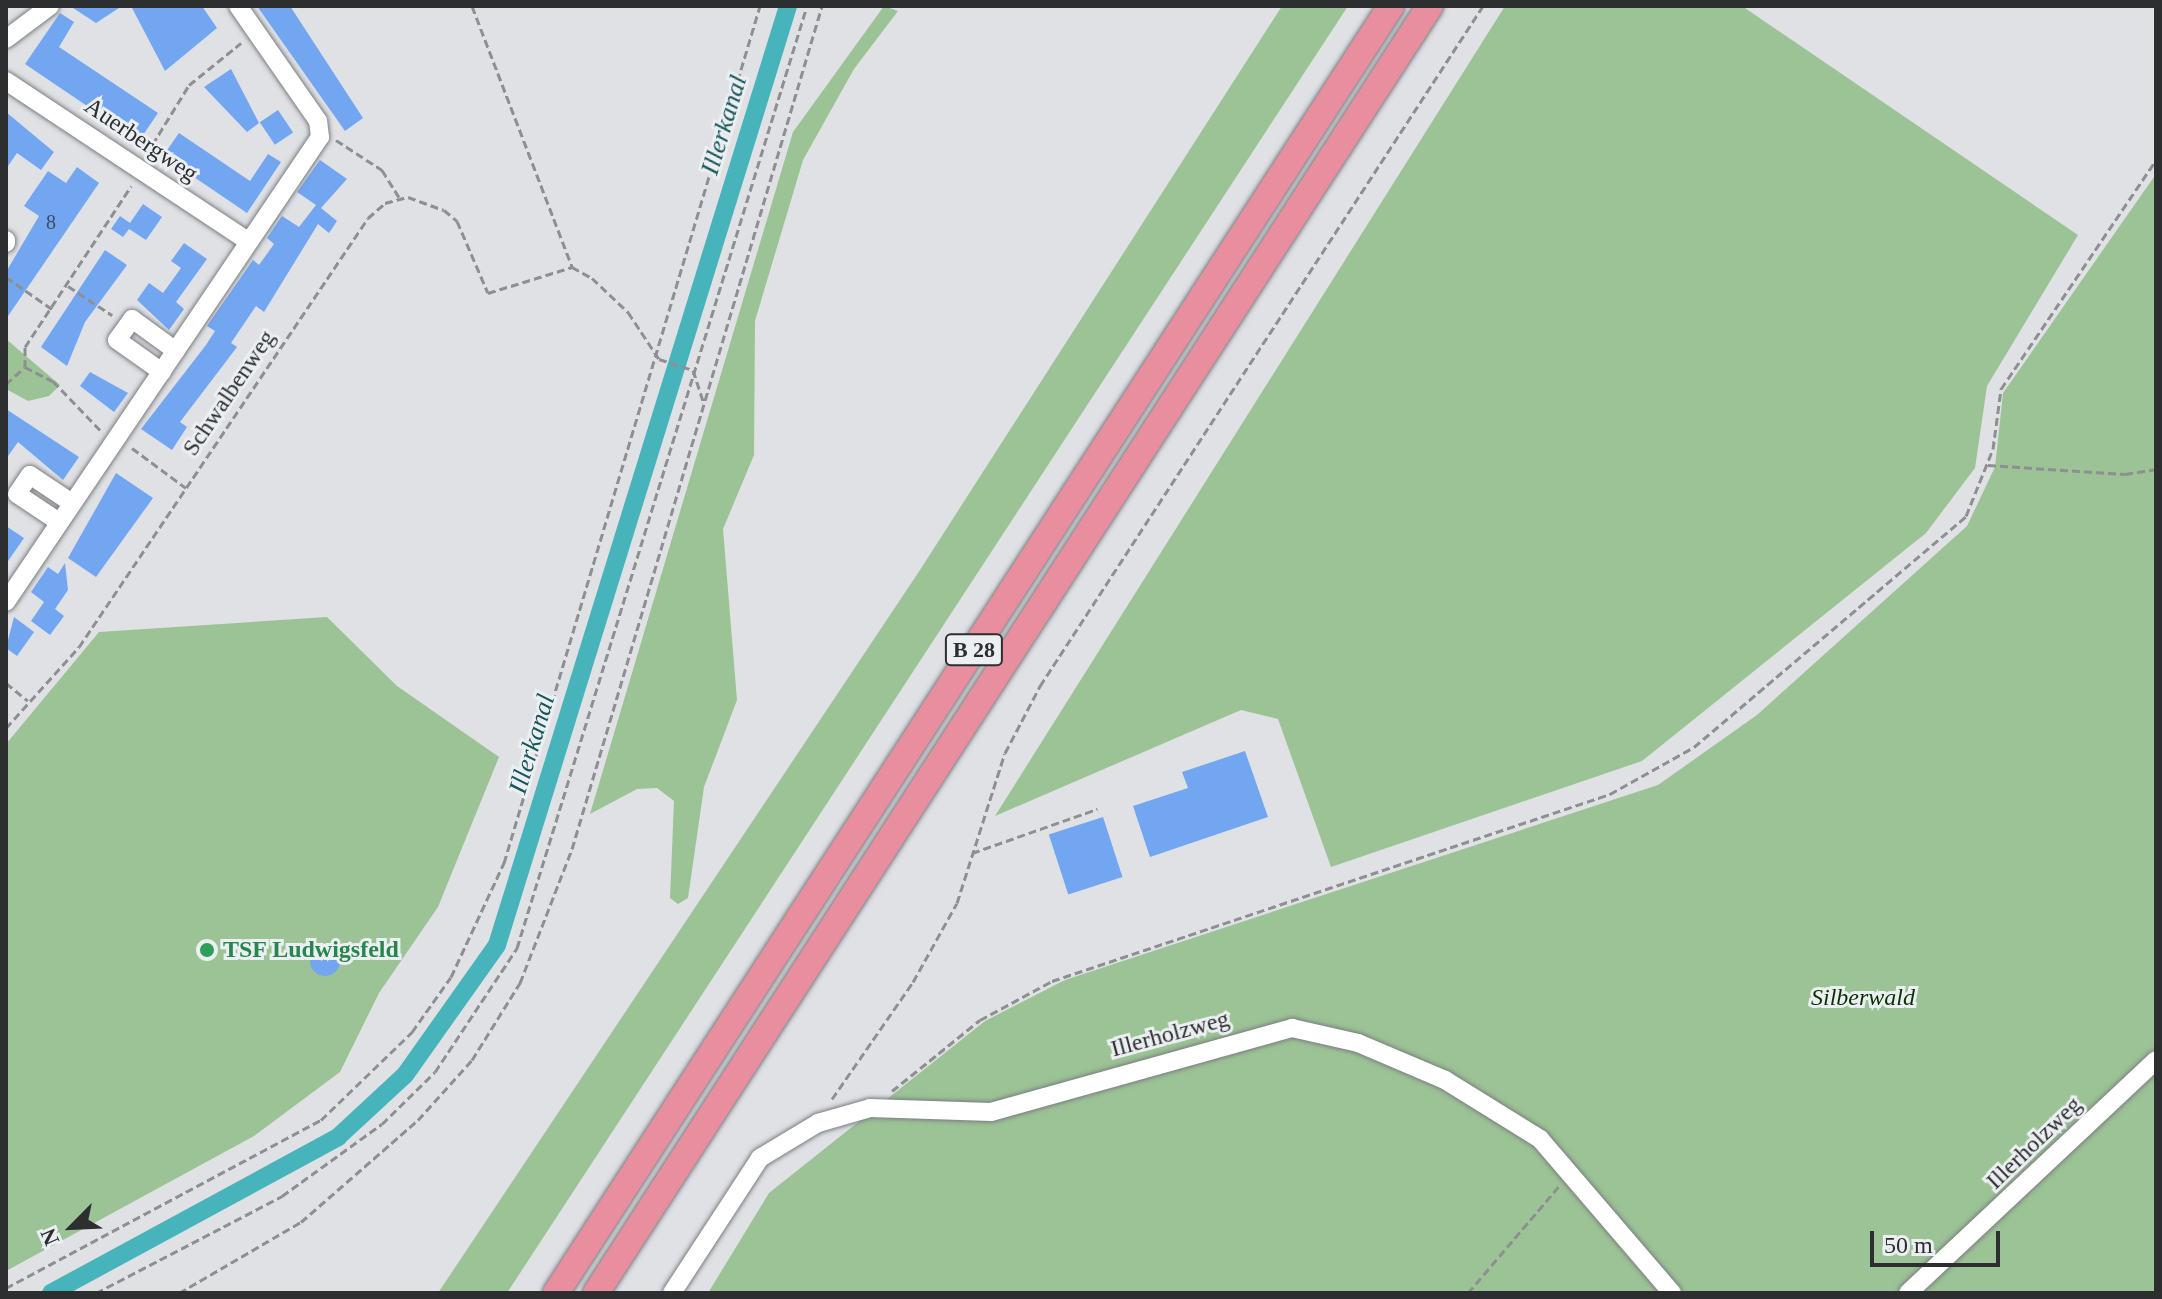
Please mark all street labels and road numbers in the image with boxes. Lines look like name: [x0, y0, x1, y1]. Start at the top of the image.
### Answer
street label: Auerbergweg: [79, 92, 203, 188]
street label: Schwalbenweg: [176, 325, 282, 461]
road number: B 28: [944, 632, 1004, 668]
street label: Illerholzweg: [1108, 1004, 1232, 1064]
street label: Illerholzweg: [1980, 1091, 2088, 1195]

